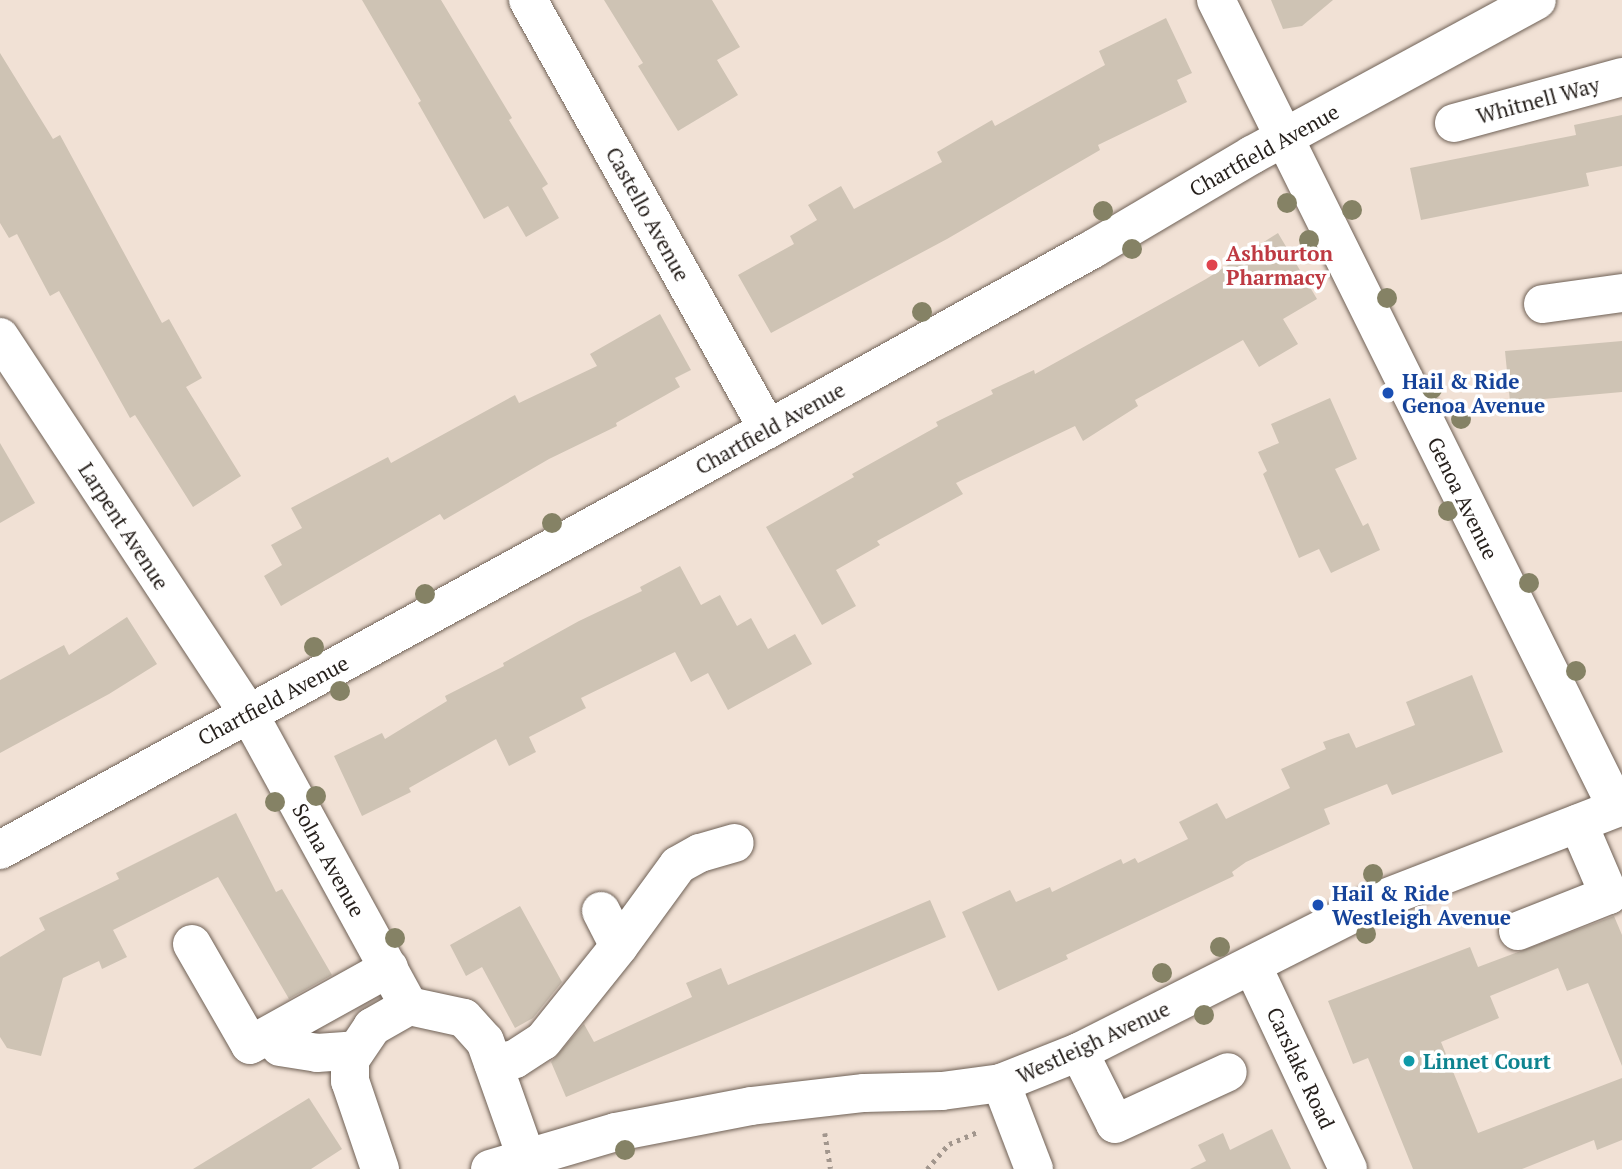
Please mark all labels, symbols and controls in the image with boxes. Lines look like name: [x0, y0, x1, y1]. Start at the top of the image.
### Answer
street label: Whitnell Way: [1474, 71, 1602, 129]
street label: Chartfield Avenue: [1185, 98, 1343, 202]
street label: Castello Avenue: [601, 142, 695, 286]
place label: Ashburton Pharmacy: [1226, 240, 1333, 290]
marker: Ashburton Pharmacy: [1204, 257, 1220, 273]
place label: Hail & Ride Genoa Avenue: [1402, 368, 1545, 418]
street label: Chartfield Avenue: [691, 376, 849, 480]
marker: Hail & Ride Genoa Avenue: [1380, 385, 1396, 401]
street label: Genoa Avenue: [1422, 432, 1504, 564]
street label: Larpent Avenue: [73, 458, 175, 594]
street label: Chartfield Avenue: [193, 650, 353, 750]
street label: Solna Avenue: [287, 799, 371, 921]
place label: Hail & Ride Westleigh Avenue: [1332, 880, 1511, 930]
marker: Hail & Ride Westleigh Avenue: [1310, 897, 1326, 913]
street label: Westleigh Avenue: [1012, 995, 1174, 1089]
street label: Carslake Road: [1262, 1003, 1340, 1133]
place label: Linnet Court: [1423, 1048, 1551, 1074]
marker: Linnet Court: [1401, 1053, 1417, 1069]

